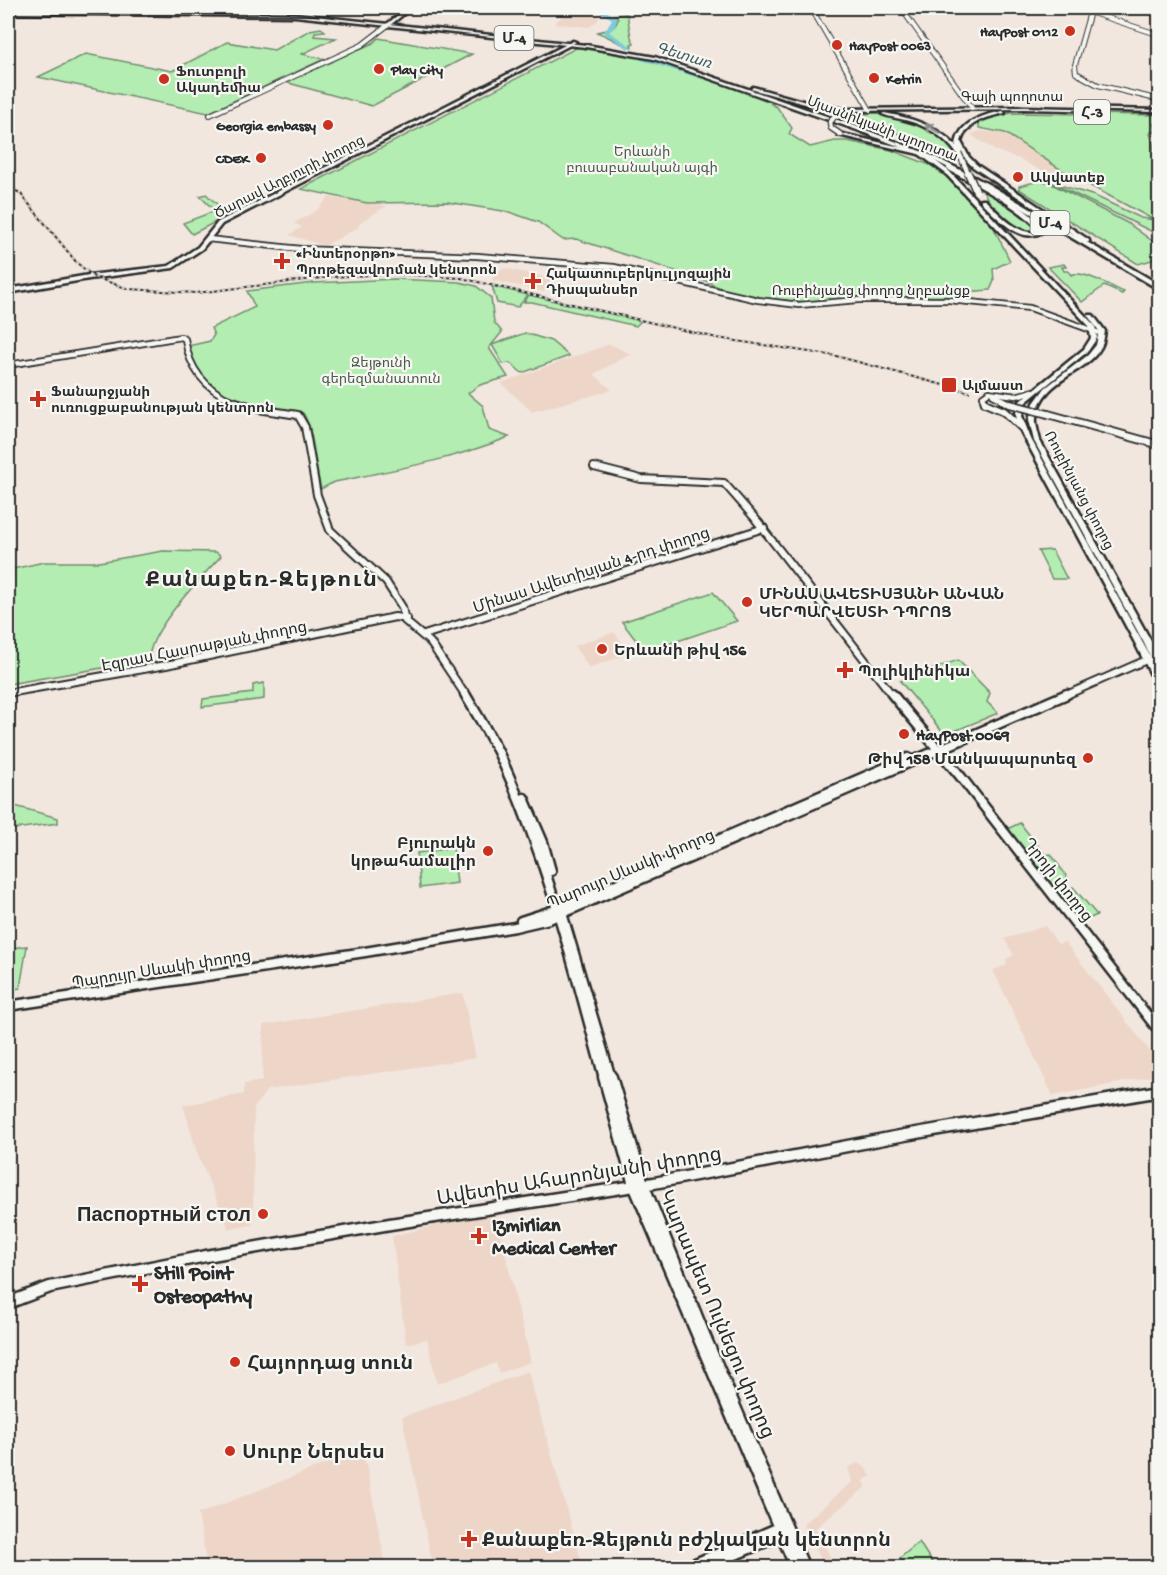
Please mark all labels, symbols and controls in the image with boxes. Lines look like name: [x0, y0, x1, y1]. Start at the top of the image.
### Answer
marker: HayPost 0112: [1063, 24, 1077, 38]
place label: HayPost 0112: [980, 25, 1058, 42]
road number: Մ-4: [494, 26, 534, 50]
marker: HayPost 0063: [830, 38, 844, 52]
place label: HayPost 0063: [849, 39, 931, 56]
water label: Գետառ: [653, 40, 714, 74]
marker: Play City: [372, 62, 386, 76]
place label: Play City: [390, 63, 443, 80]
place label: Ֆուտբոլի Ակադեմիա: [176, 65, 261, 98]
marker: Ketrin: [867, 71, 881, 85]
marker: Ֆուտբոլի Ակադեմիա: [157, 72, 171, 86]
place label: Ketrin: [885, 72, 922, 89]
street label: Գայի պողոտա: [961, 90, 1063, 107]
street label: Մյասնիկյանի պողոտա: [804, 94, 960, 167]
road number: Հ-3: [1074, 100, 1110, 124]
marker: Georgia embassy: [321, 118, 335, 132]
place label: Georgia embassy: [216, 119, 316, 136]
one-way arrow: [925, 122, 942, 134]
street label: Ծարավ Աղբյուրի փողոց: [212, 133, 368, 224]
park label: Երևանի բուսաբանական այգի: [566, 145, 718, 178]
marker: CDEK: [254, 151, 268, 165]
place label: CDEK: [215, 152, 251, 169]
marker: Ակվատեք: [1011, 170, 1025, 184]
place label: Ակվատեք: [1030, 171, 1105, 188]
road number: Մ-4: [1030, 211, 1070, 235]
place label: «Ինտերօրթո» Պրոթեզավորման կենտրոն: [296, 247, 497, 280]
marker: «Ինտերօրթո» Պրոթեզավորման կենտրոն: [273, 252, 291, 270]
place label: Հակատուբերկուլյոզային Դիսպանսեր: [546, 267, 731, 300]
marker: Հակատուբերկուլյոզային Դիսպանսեր: [524, 272, 542, 290]
street label: Ռուբինյանց փողոց նրբանցք: [772, 284, 970, 301]
park label: Զեյթունի գերեզմանատուն: [321, 356, 441, 389]
marker: Ալմաստ: [940, 376, 958, 394]
place label: Ալմաստ: [962, 379, 1023, 396]
place label: Ֆանարջյանի ուռուցքաբանության կենտրոն: [51, 385, 274, 418]
marker: Ֆանարջյանի ուռուցքաբանության կենտրոն: [29, 390, 47, 408]
street label: Ռուբինյանց փողոց: [1039, 429, 1116, 553]
street label: Մինաս Ավետիսյան 4-րդ փողոց: [471, 524, 713, 620]
district label: Քանաքեռ-Զեյթուն: [145, 569, 379, 595]
place label: ՄԻՆԱՍ ԱՎԵՏԻՍՅԱՆԻ ԱՆՎԱՆ ԿԵՐՊԱՐՎԵՍՏԻ ԴՊՐՈՑ: [759, 587, 1004, 624]
marker: ՄԻՆԱՍ ԱՎԵՏԻՍՅԱՆԻ ԱՆՎԱՆ ԿԵՐՊԱՐՎԵՍՏԻ ԴՊՐՈՑ: [740, 595, 754, 609]
street label: Էզրաս Հասրաթյան փողոց: [100, 618, 309, 678]
marker: Երևանի թիվ 156: [595, 642, 609, 656]
place label: Երևանի թիվ 156: [614, 642, 747, 662]
marker: Պոլիկլինիկա: [836, 661, 854, 679]
place label: Պոլիկլինիկա: [858, 663, 970, 683]
marker: HayPost 0069: [897, 727, 911, 741]
place label: HayPost 0069: [916, 728, 1010, 747]
place label: Թիվ 158 Մանկապարտեզ: [868, 751, 1077, 771]
marker: Թիվ 158 Մանկապարտեզ: [1081, 751, 1095, 765]
street label: Պարույր Սևակի փողոց: [544, 827, 718, 915]
place label: Բյուրակն կրթահամալիր: [351, 835, 476, 873]
street label: Դրոյի փողոց: [1017, 835, 1095, 927]
marker: Բյուրակն կրթահամալիր: [481, 844, 495, 858]
street label: Պարույր Սևակի փողոց: [71, 948, 252, 995]
street label: Ավետիս Ահարոնյանի փողոց: [435, 1144, 724, 1212]
street label: Կարապետ Ուլնեցու փողոց: [652, 1187, 779, 1443]
place label: Паспортный стол: [77, 1206, 251, 1229]
marker: Паспортный стол: [256, 1207, 270, 1221]
place label: Izmirlian Medical Center: [492, 1216, 617, 1262]
marker: Izmirlian Medical Center: [470, 1227, 488, 1245]
place label: Still Point Osteopathy: [154, 1264, 252, 1310]
marker: Still Point Osteopathy: [131, 1275, 149, 1293]
place label: Հայորդաց տուն: [247, 1353, 413, 1377]
marker: Հայորդաց տուն: [228, 1355, 242, 1369]
place label: Սուրբ Ներսես: [242, 1443, 385, 1466]
marker: Սուրբ Ներսես: [223, 1444, 237, 1458]
marker: Քանաքեռ-Զեյթուն բժշկական կենտրոն: [460, 1530, 478, 1548]
place label: Քանաքեռ-Զեյթուն բժշկական կենտրոն: [482, 1530, 891, 1554]

